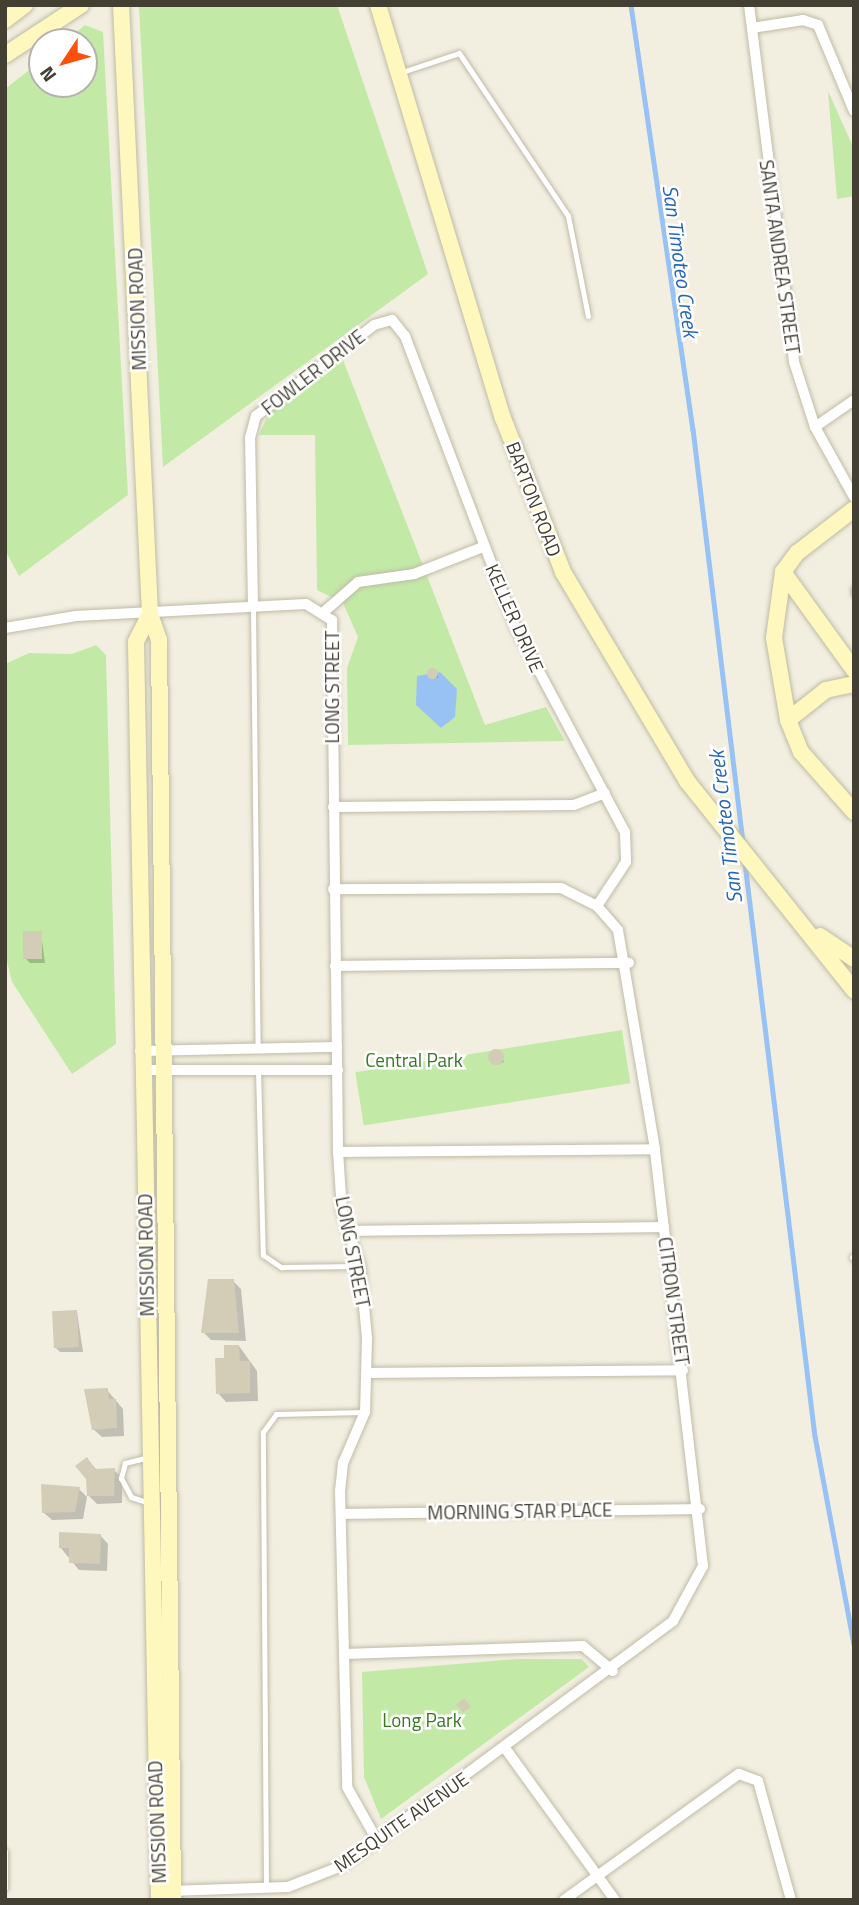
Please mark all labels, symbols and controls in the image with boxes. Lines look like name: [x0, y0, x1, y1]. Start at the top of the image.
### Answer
north arrow: [28, 28, 98, 98]
text: N: [32, 61, 63, 88]
street label: SANTA ANDREA STREET: [755, 158, 805, 356]
water label: San Timoteo Creek: [658, 183, 704, 339]
street label: MISSION ROAD: [123, 247, 151, 371]
street label: FOWLER DRIVE: [257, 325, 369, 419]
street label: BARTON ROAD: [502, 438, 566, 560]
street label: KELLER DRIVE: [481, 560, 549, 676]
street label: LONG STREET: [321, 631, 343, 743]
water label: San Timoteo Creek: [703, 749, 747, 905]
park label: Central Park: [365, 1049, 463, 1071]
street label: MISSION ROAD: [134, 1193, 158, 1317]
street label: LONG STREET: [331, 1194, 375, 1310]
street label: CITRON STREET: [654, 1235, 694, 1367]
street label: MORNING STAR PLACE: [427, 1498, 613, 1524]
park label: Long Park: [382, 1709, 462, 1731]
street label: MISSION ROAD: [143, 1760, 171, 1884]
street label: MESQUITE AVENUE: [329, 1767, 473, 1877]

